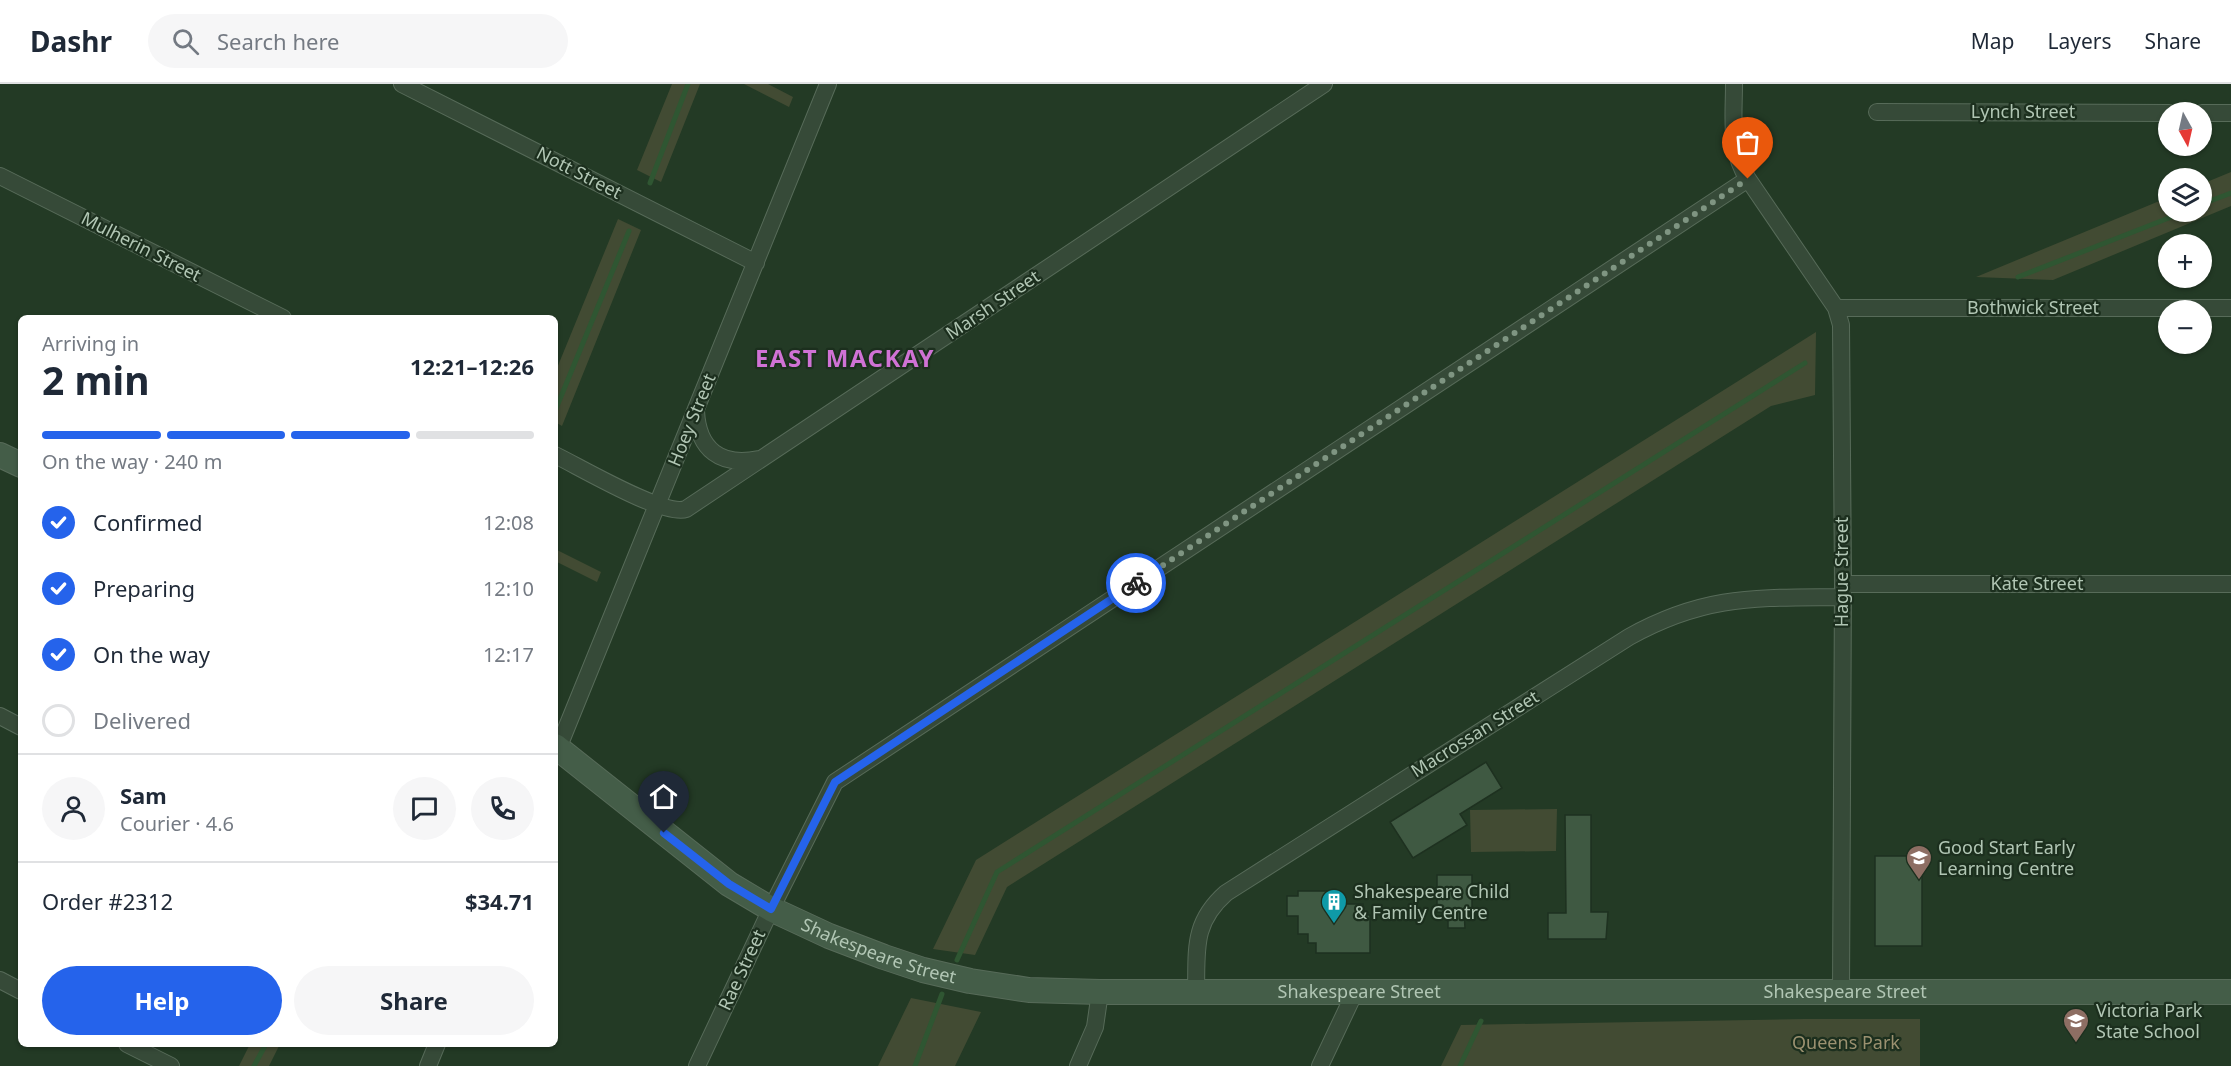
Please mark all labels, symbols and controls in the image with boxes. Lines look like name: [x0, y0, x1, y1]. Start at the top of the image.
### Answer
search box: [148, 14, 568, 68]
text: Dashr: [30, 22, 112, 60]
icon: search: [169, 25, 202, 58]
text: Search here: [217, 26, 339, 56]
text: Map: [1971, 27, 2015, 55]
text: Layers: [2048, 27, 2112, 55]
text: Share: [2145, 27, 2201, 55]
street label: Lynch Street: [1971, 99, 2076, 123]
north arrow: [2158, 102, 2212, 156]
map controls: [2158, 102, 2212, 354]
pin: [1722, 117, 1773, 179]
icon: bag: [1731, 126, 1764, 159]
street label: Nott Street: [533, 140, 627, 204]
button: layers: [2158, 168, 2212, 222]
street label: Mulherin Street: [77, 206, 206, 287]
button: +: [2158, 234, 2212, 288]
street label: Marsh Street: [941, 264, 1045, 344]
street label: Bothwick Street: [1967, 295, 2100, 319]
button: −: [2158, 300, 2212, 354]
text: Arriving in: [42, 330, 139, 357]
district label: EAST MACKAY: [755, 341, 935, 374]
text: 12:21–12:26: [410, 351, 534, 381]
text: 2 min: [42, 353, 149, 406]
street label: Hoey Street: [662, 369, 721, 470]
text: On the way · 240 m: [42, 448, 222, 475]
icon: check: [42, 506, 75, 539]
text: Confirmed: [93, 507, 203, 537]
text: 12:08: [483, 509, 534, 536]
street label: Hague Street: [1829, 516, 1853, 627]
courier: [1106, 553, 1166, 613]
icon: bike: [1120, 567, 1153, 600]
street label: Kate Street: [1991, 571, 2084, 595]
icon: check: [42, 572, 75, 605]
text: Preparing: [93, 573, 195, 603]
text: 12:10: [483, 575, 534, 602]
icon: check: [42, 638, 75, 671]
text: On the way: [93, 639, 210, 669]
text: 12:17: [483, 641, 534, 668]
street label: Macrossan Street: [1406, 684, 1543, 782]
text: Delivered: [93, 705, 191, 735]
pin: [638, 771, 689, 833]
button: person: [42, 777, 105, 840]
button: chat: [393, 777, 456, 840]
button: phone: [471, 777, 534, 840]
text: Sam: [120, 780, 167, 810]
icon: home: [647, 780, 680, 813]
text: Courier · 4.6: [120, 810, 234, 837]
place label: Good Start Early Learning Centre: [1938, 835, 2076, 880]
school or university icon: Good Start Early Learning Centre: [1904, 843, 1934, 881]
place label: Shakespeare Child & Family Centre: [1354, 879, 1510, 924]
text: Order #2312: [42, 886, 173, 916]
text: $34.71: [465, 886, 534, 916]
building icon: Shakespeare Child & Family Centre: [1319, 887, 1349, 925]
street label: Shakespeare Street: [798, 912, 959, 988]
street label: Rae Street: [712, 925, 770, 1014]
button: Help: [42, 966, 282, 1035]
button: Share: [294, 966, 534, 1035]
street label: Shakespeare Street: [1278, 979, 1441, 1003]
street label: Shakespeare Street: [1764, 979, 1927, 1003]
place label: Victoria Park State School: [2096, 998, 2203, 1043]
school or university icon: Victoria Park State School: [2061, 1006, 2091, 1044]
park label: Queens Park: [1792, 1030, 1900, 1054]

